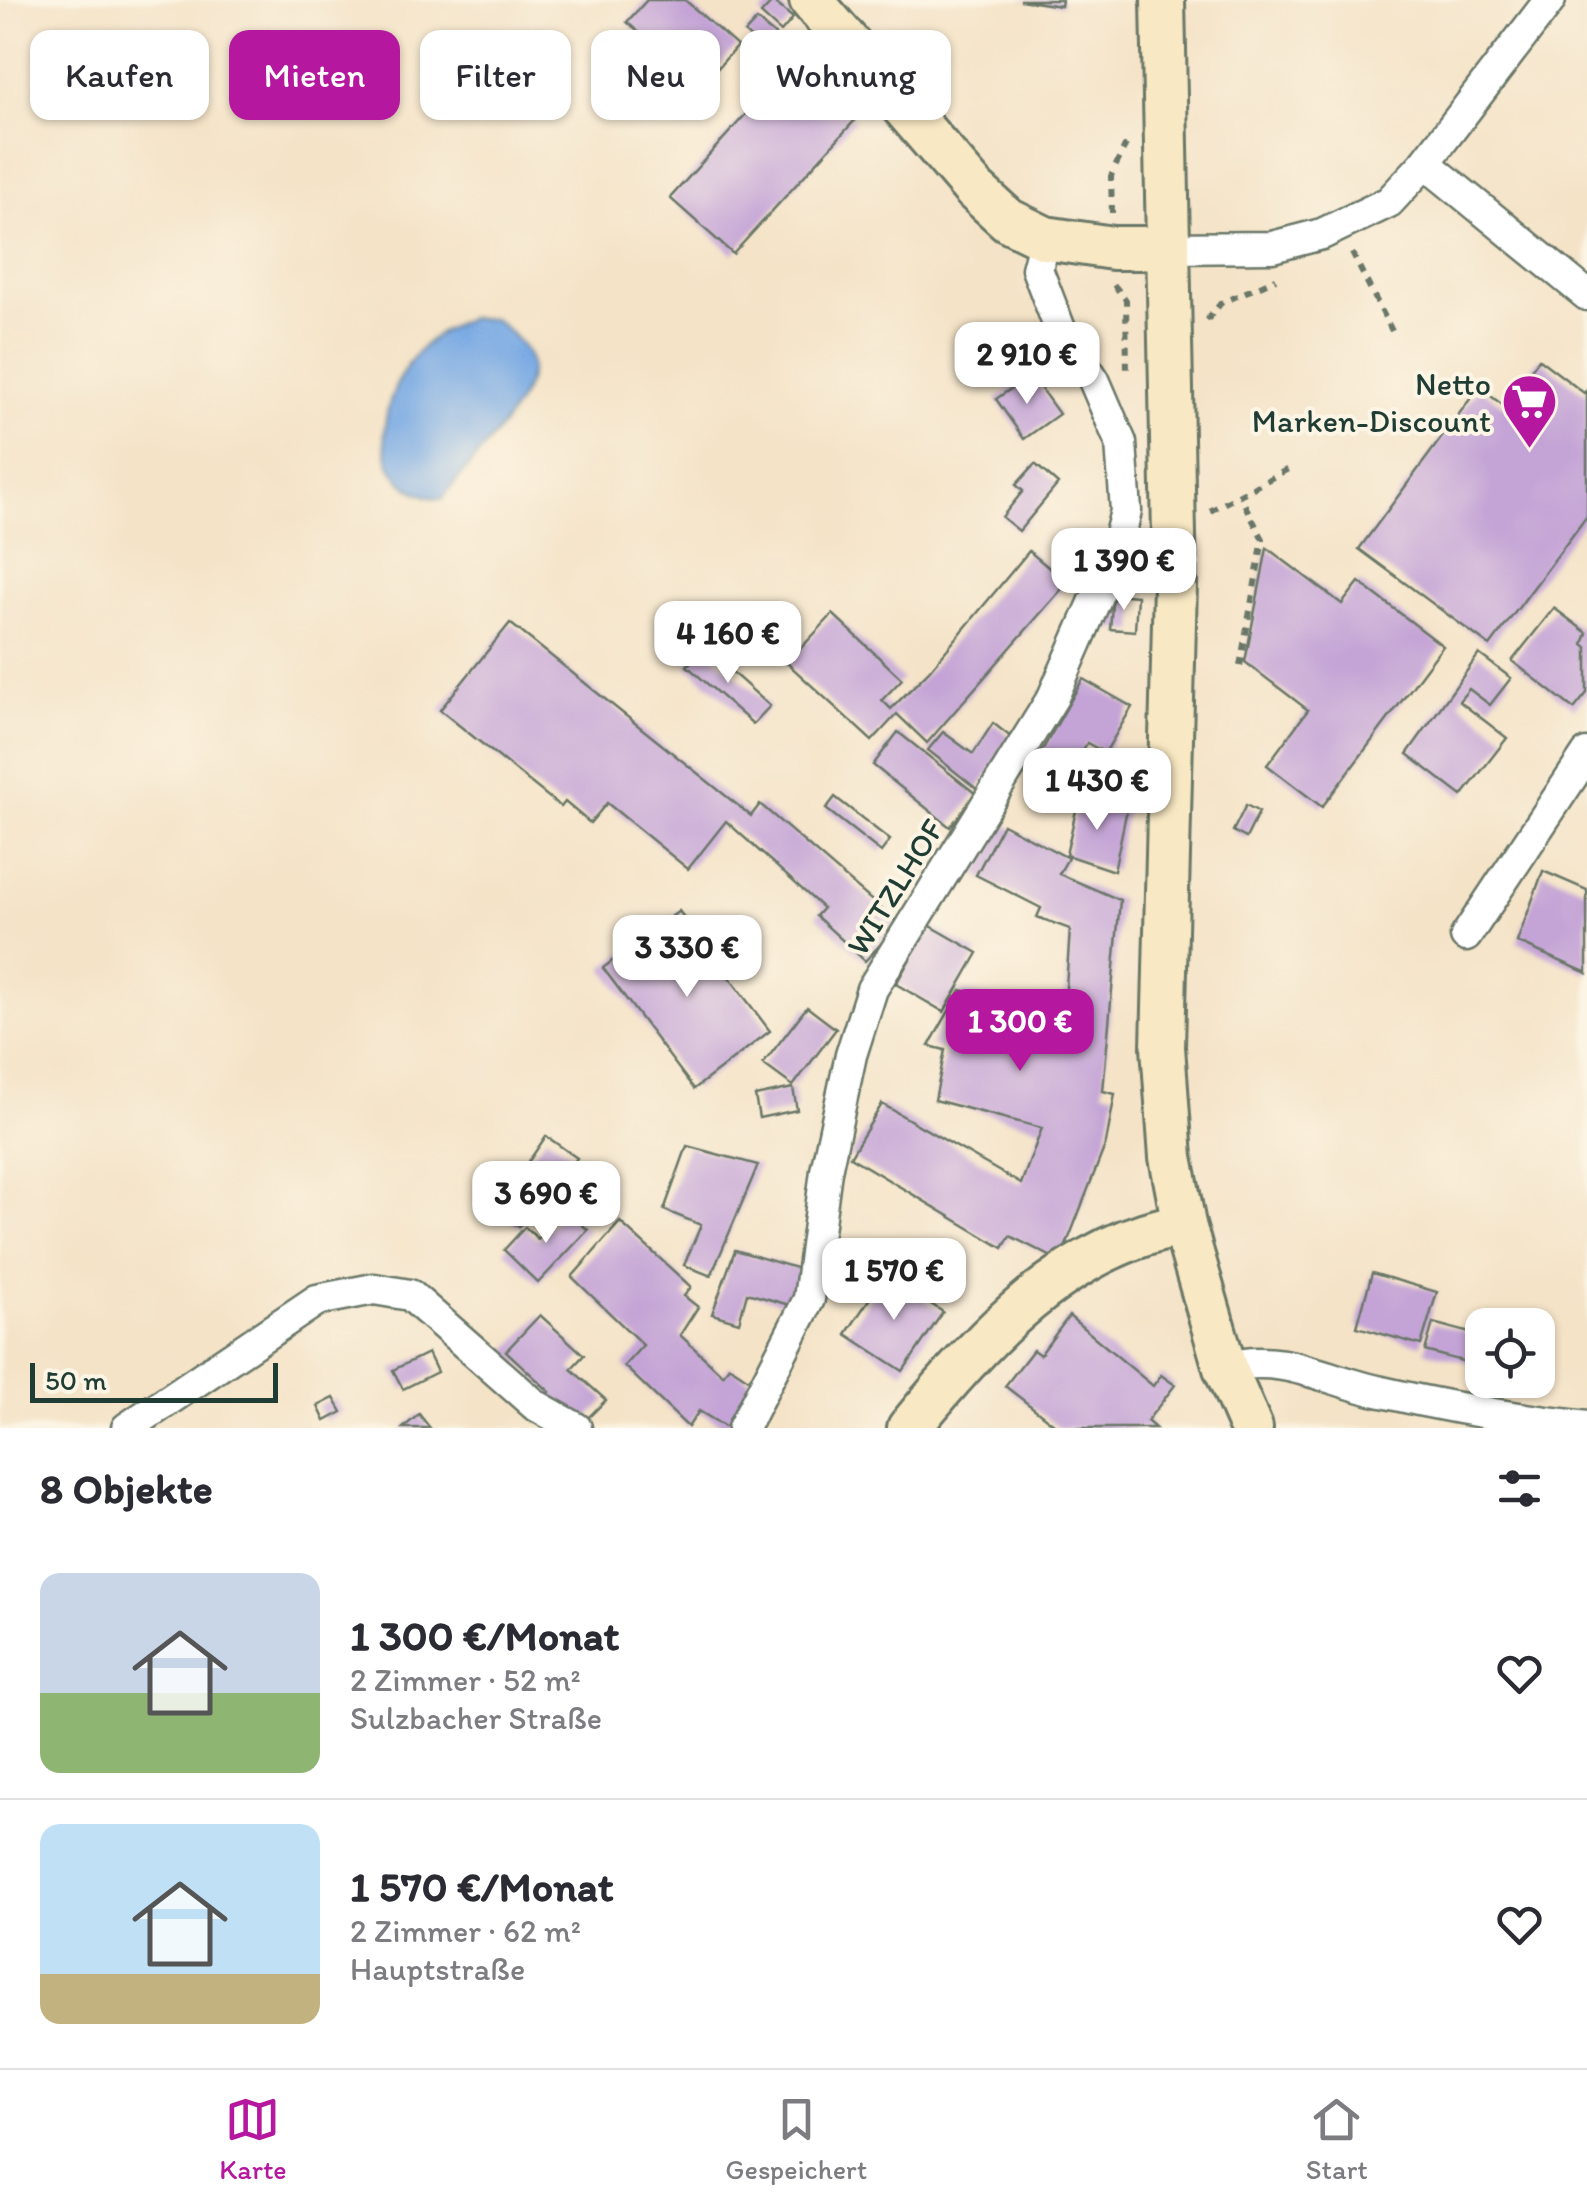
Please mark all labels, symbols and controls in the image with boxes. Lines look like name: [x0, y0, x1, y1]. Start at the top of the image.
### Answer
chip: Kaufen: [30, 30, 209, 120]
chip: Mieten: [229, 30, 400, 120]
chip: Filter: [420, 30, 571, 120]
chip: Neu: [591, 30, 720, 120]
chip: Wohnung: [740, 30, 951, 120]
pin: 2 910 €: [935, 322, 1119, 407]
text: 2 910 €: [977, 335, 1077, 373]
place label: Netto Marken-Discount: [1252, 365, 1491, 440]
supermarket icon: Netto Marken-Discount: [1500, 372, 1560, 451]
pin: 1 390 €: [1032, 528, 1216, 613]
text: 1 390 €: [1073, 541, 1175, 579]
pin: 4 160 €: [636, 601, 820, 686]
text: 4 160 €: [676, 614, 780, 652]
pin: 1 430 €: [1005, 748, 1189, 833]
text: 1 430 €: [1045, 761, 1149, 799]
street label: WITZLHOF: [838, 811, 952, 962]
pin: 3 330 €: [595, 915, 779, 1000]
text: 3 330 €: [635, 928, 739, 966]
pin: 1 300 €: [928, 989, 1112, 1074]
text: 1 300 €: [968, 1002, 1072, 1040]
pin: 3 690 €: [454, 1161, 638, 1246]
text: 3 690 €: [494, 1174, 598, 1212]
pin: 1 570 €: [802, 1238, 986, 1323]
text: 1 570 €: [844, 1251, 944, 1289]
map controls: [1465, 1308, 1555, 1398]
button: locate: [1465, 1308, 1555, 1398]
scale bar: [30, 1358, 278, 1402]
text: 50 m: [45, 1363, 107, 1397]
icon: filters: [1492, 1461, 1547, 1516]
text: 8 Objekte: [40, 1463, 213, 1514]
text: 1 300 €/Monat: [350, 1610, 619, 1661]
icon: home: [120, 1613, 240, 1733]
icon: heart: [1492, 1646, 1547, 1701]
text: 2 Zimmer · 52 m²: [350, 1661, 581, 1699]
text: Sulzbacher Straße: [350, 1699, 602, 1737]
text: 1 570 €/Monat: [350, 1861, 613, 1912]
icon: home: [120, 1864, 240, 1984]
icon: heart: [1492, 1897, 1547, 1952]
text: 2 Zimmer · 62 m²: [350, 1912, 581, 1950]
text: Hauptstraße: [350, 1950, 525, 1988]
tab: Karte: [219, 2092, 287, 2186]
tab: Gespeichert: [725, 2092, 867, 2186]
tab: Start: [1306, 2092, 1368, 2186]

